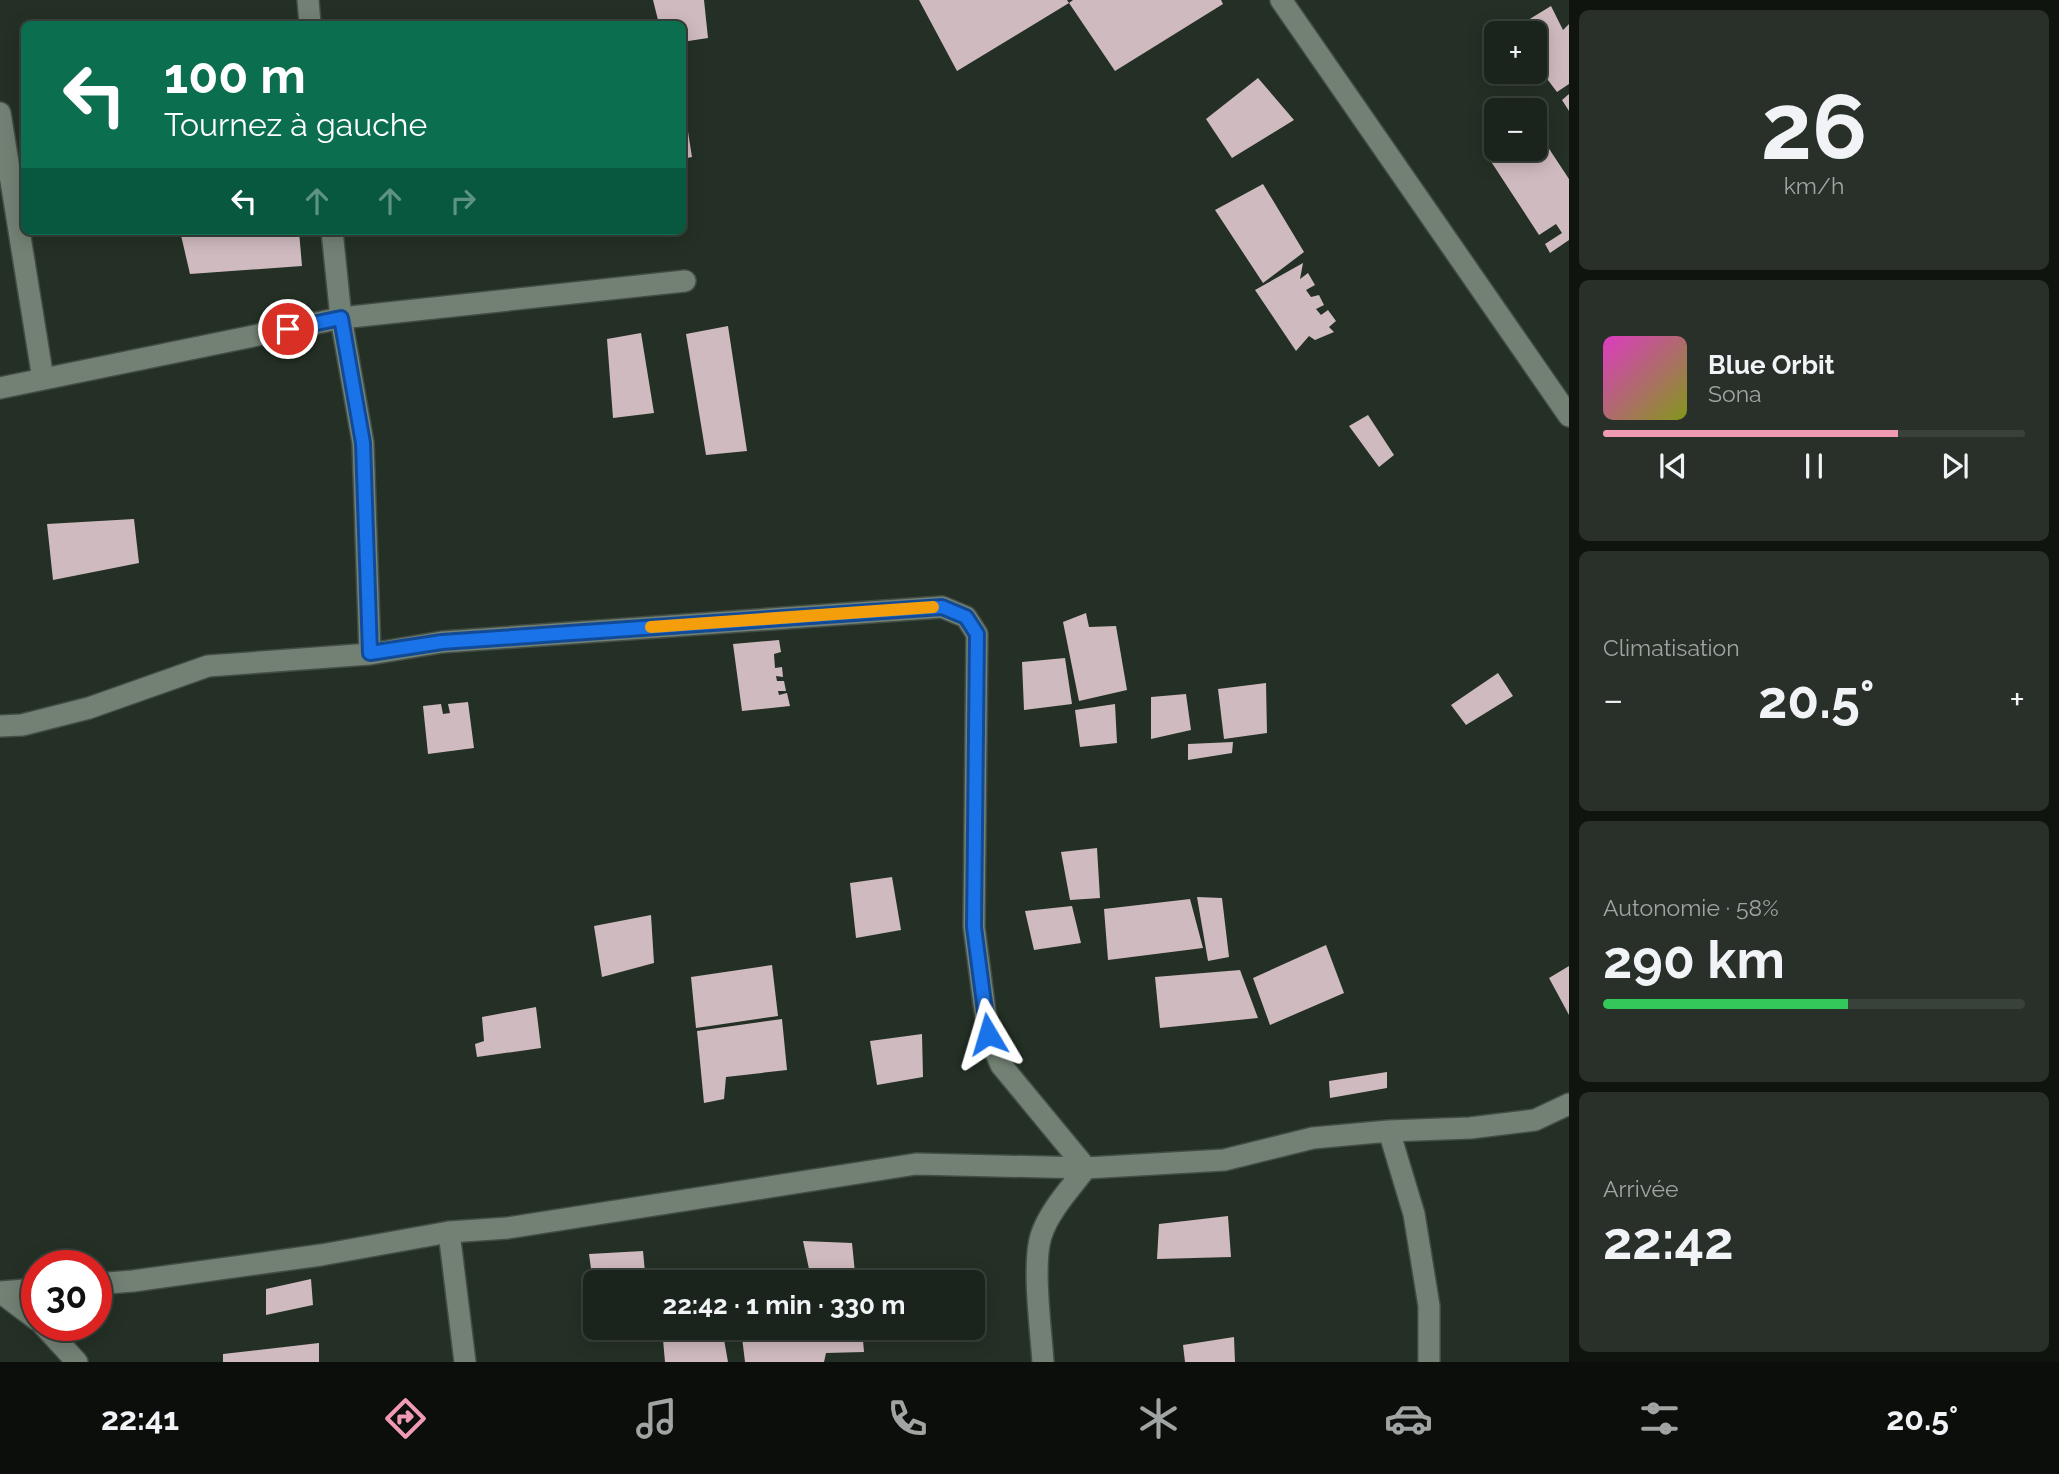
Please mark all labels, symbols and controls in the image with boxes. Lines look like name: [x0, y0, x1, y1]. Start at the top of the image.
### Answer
map controls: [1484, 21, 1547, 161]
button: +: [1484, 21, 1547, 84]
text: 100 m: [164, 47, 306, 104]
icon: left: [49, 49, 140, 140]
text: 26: [1761, 73, 1867, 180]
button: −: [1484, 98, 1547, 161]
text: Tournez à gauche: [164, 106, 427, 143]
text: km/h: [1784, 172, 1844, 199]
icon: left: [225, 182, 263, 220]
icon: ahead: [298, 182, 336, 220]
icon: ahead: [371, 182, 409, 220]
icon: right: [444, 182, 482, 220]
pin: [258, 299, 318, 359]
icon: arrive: [269, 310, 307, 348]
text: Blue Orbit: [1708, 350, 1835, 380]
text: Sona: [1708, 380, 1762, 407]
icon: previous: [1654, 447, 1692, 485]
icon: pause: [1795, 447, 1833, 485]
icon: next: [1936, 447, 1974, 485]
text: Climatisation: [1603, 634, 1740, 661]
text: 20.5°: [1758, 669, 1875, 730]
text: −: [1603, 677, 1623, 722]
text: +: [2009, 677, 2025, 722]
text: Autonomie · 58%: [1603, 894, 1779, 921]
text: 290 km: [1603, 929, 1785, 990]
position arrow: [951, 997, 1025, 1071]
text: Arrivée: [1603, 1175, 1679, 1202]
text: 22:42: [1603, 1210, 1734, 1271]
speed limit sign: 30: [21, 1250, 112, 1341]
text: 22:42 · 1 min · 330 m: [663, 1290, 905, 1320]
icon: directions: [381, 1394, 430, 1443]
icon: music: [632, 1394, 681, 1443]
icon: phone: [883, 1394, 932, 1443]
icon: climate: [1134, 1394, 1183, 1443]
icon: car: [1384, 1394, 1433, 1443]
icon: filters: [1635, 1394, 1684, 1443]
text: 22:41: [101, 1400, 179, 1437]
text: 20.5°: [1886, 1400, 1958, 1437]

